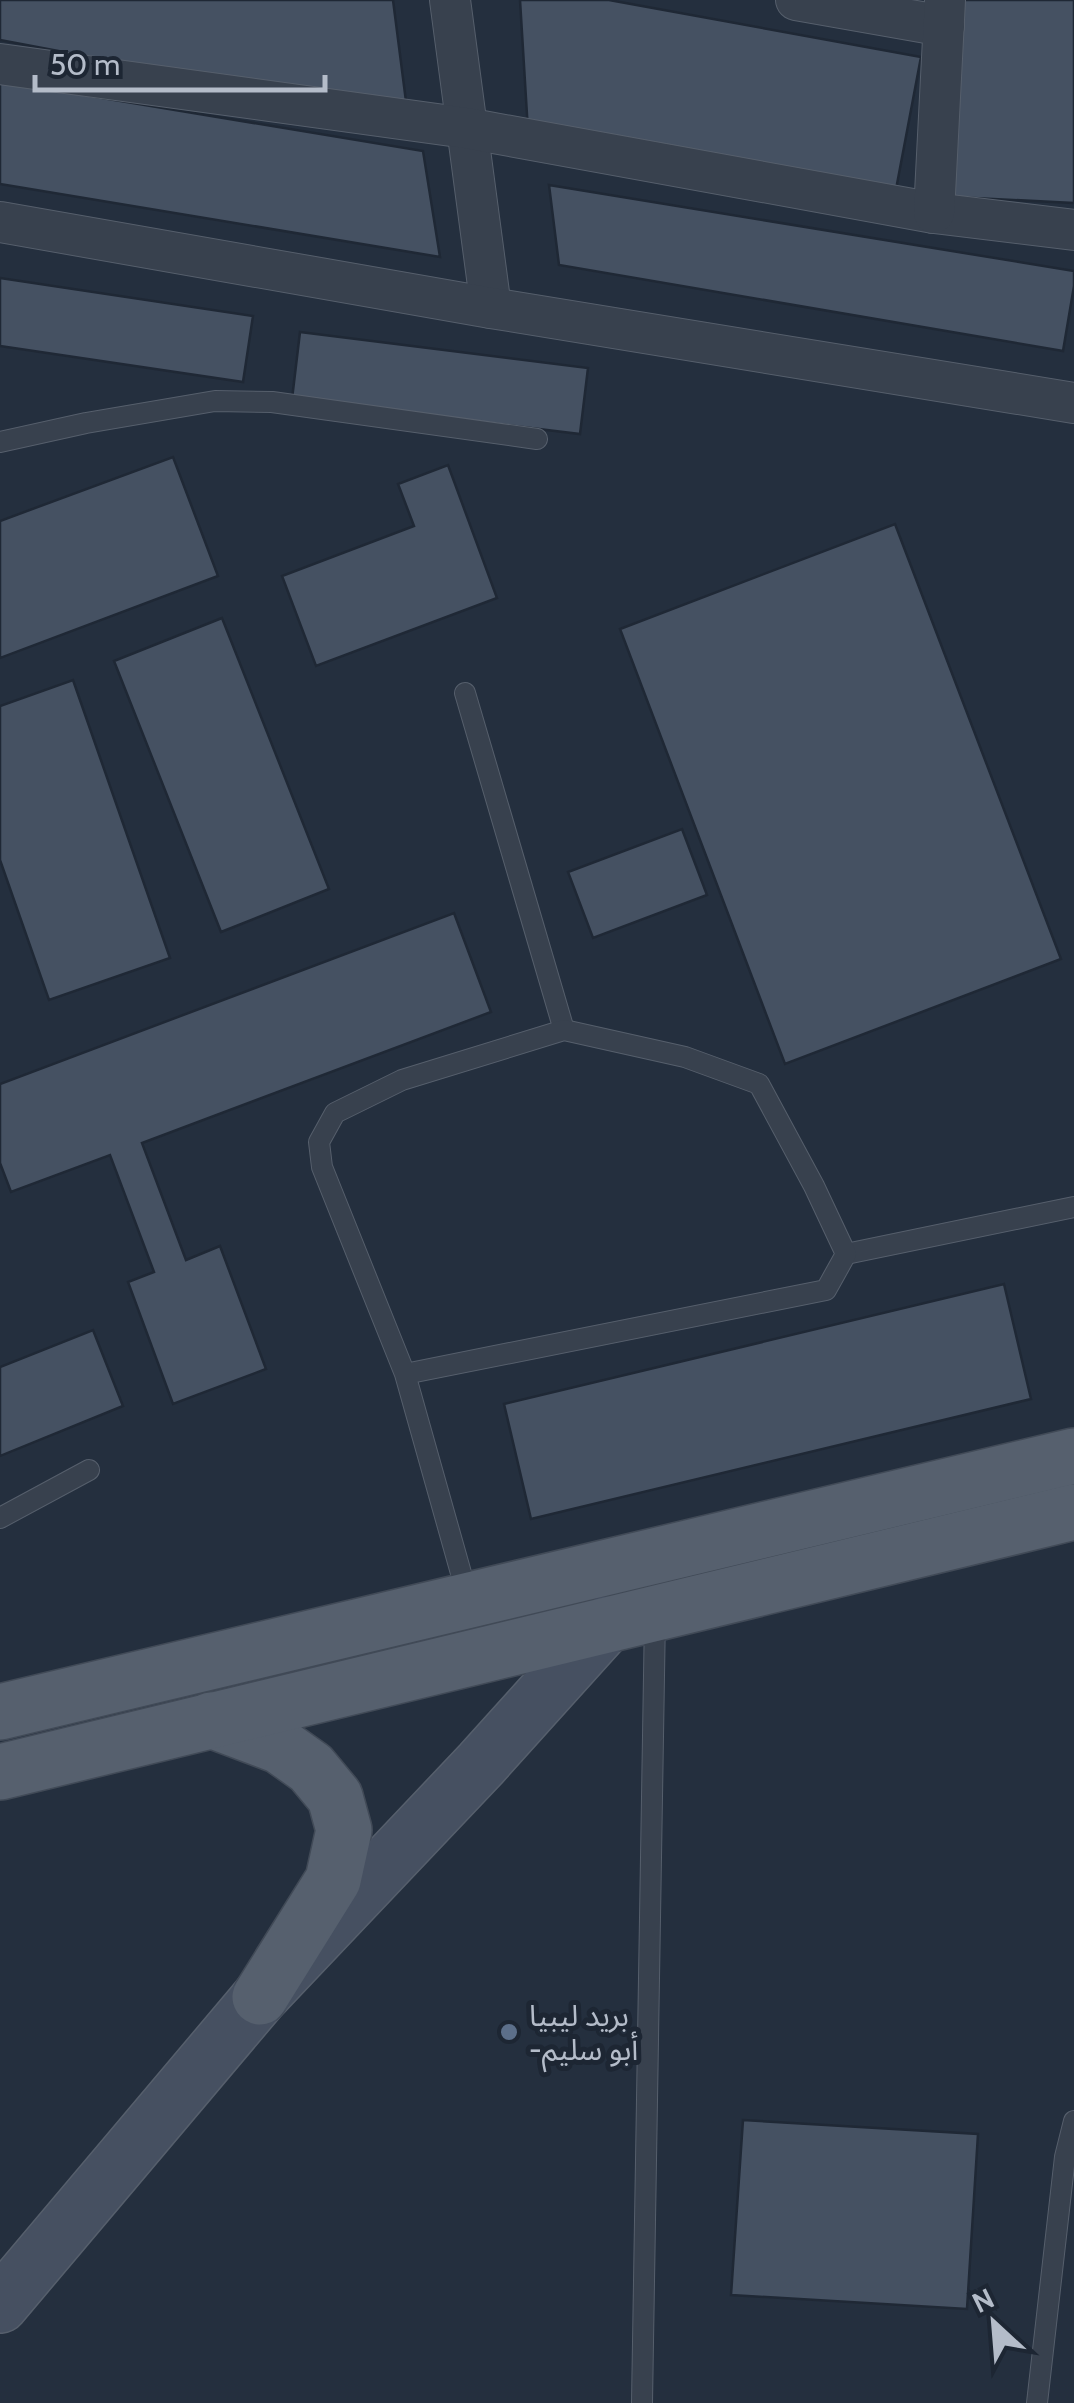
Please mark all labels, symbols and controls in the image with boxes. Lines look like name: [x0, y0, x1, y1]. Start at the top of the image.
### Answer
scale bar: [35, 30, 325, 92]
text: 50 m: [50, 46, 120, 83]
place label: بريد ليبيا -أبو سليم: [529, 1997, 638, 2073]
marker: بريد ليبيا -أبو سليم: [498, 2021, 520, 2043]
north arrow: [944, 2273, 1044, 2373]
text: N: [967, 2281, 999, 2320]

